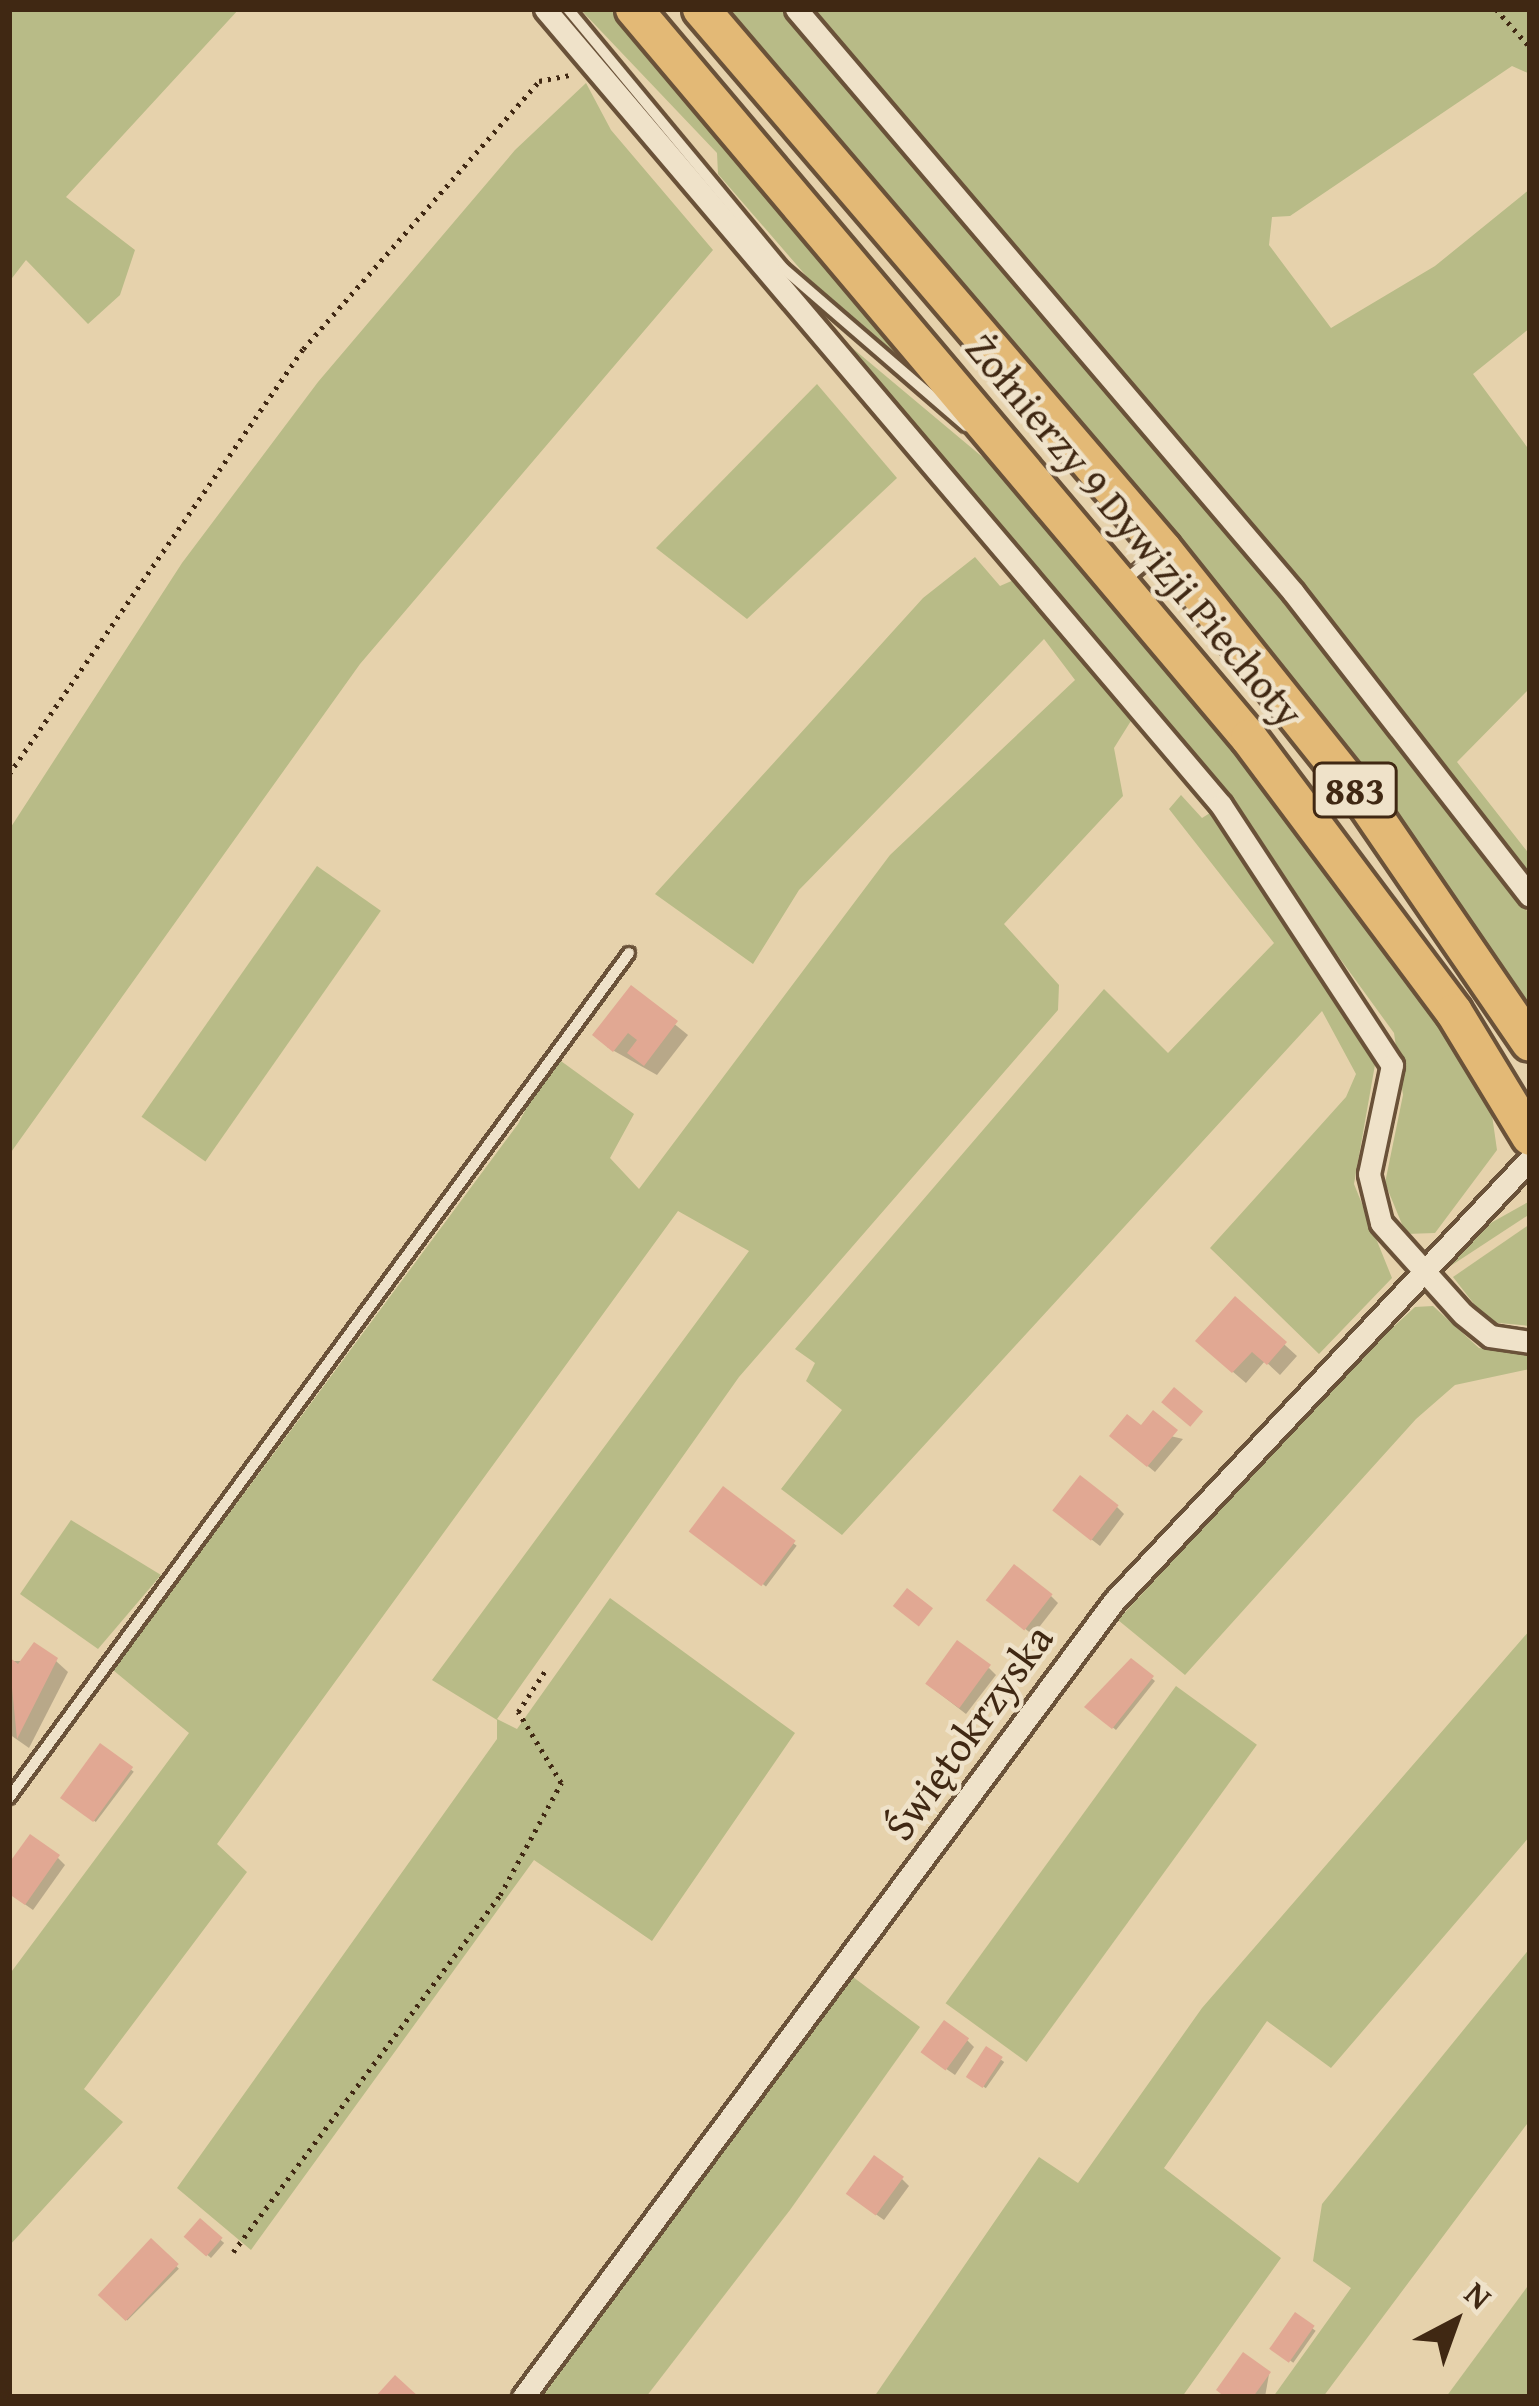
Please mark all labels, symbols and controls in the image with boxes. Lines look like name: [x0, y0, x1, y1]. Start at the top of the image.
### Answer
street label: Żołnierzy 9 Dywizji Piechoty: [956, 323, 1314, 737]
road number: 883: [1310, 757, 1400, 823]
street label: Świętokrzyska: [873, 1614, 1063, 1850]
north arrow: [1395, 2262, 1515, 2382]
text: N: [1455, 2269, 1503, 2320]

